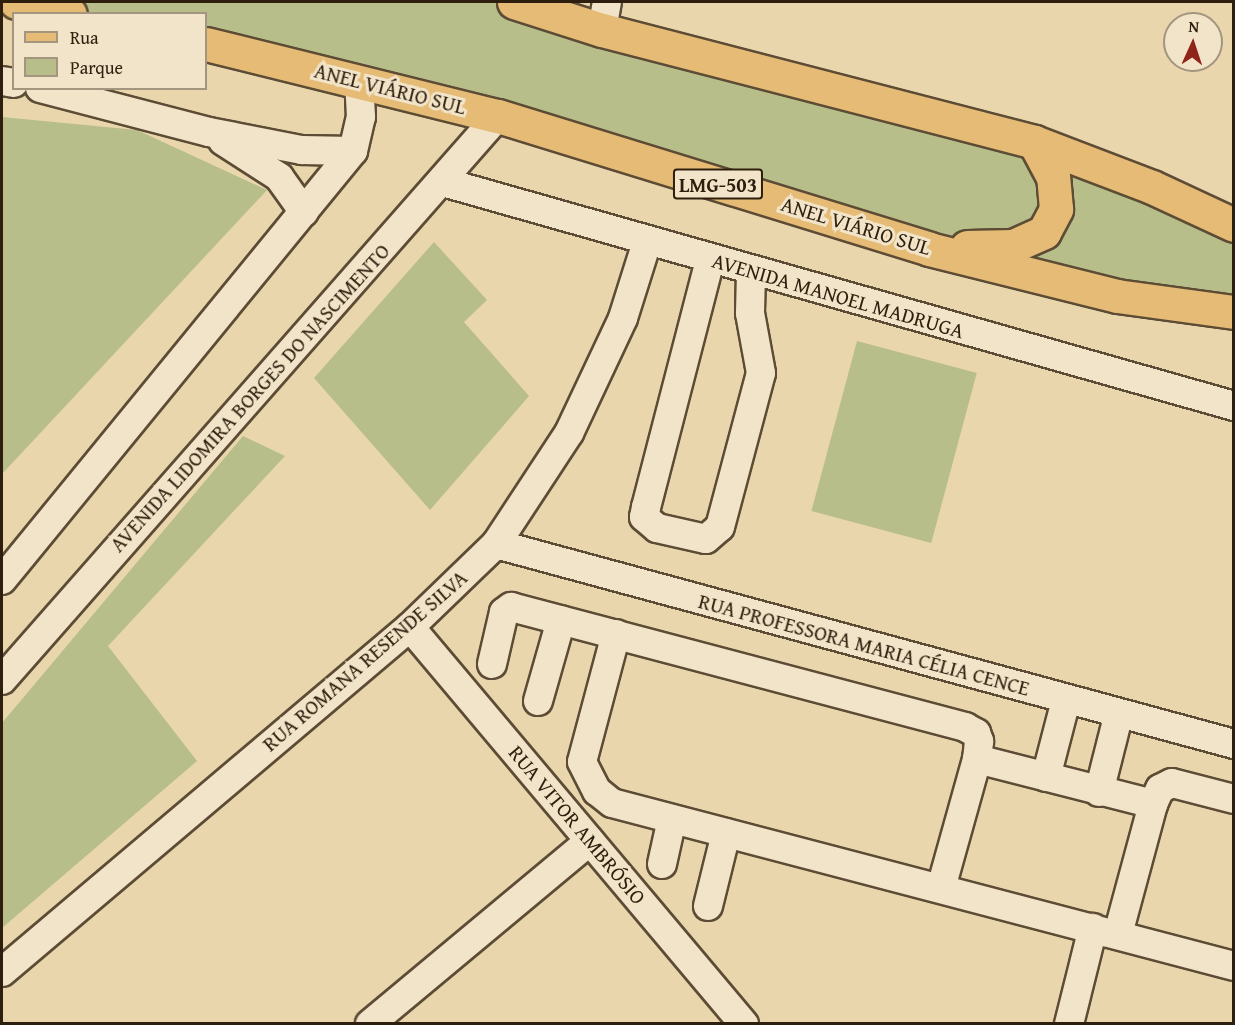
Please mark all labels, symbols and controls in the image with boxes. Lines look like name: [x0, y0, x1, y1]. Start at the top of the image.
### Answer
legend: [12, 12, 207, 90]
north arrow: [1163, 12, 1223, 72]
text: N: [1188, 14, 1200, 38]
text: Rua: [70, 24, 99, 51]
text: Parque: [70, 54, 123, 81]
street label: ANEL VIÁRIO SUL: [312, 58, 468, 120]
road number: LMG-503: [672, 167, 764, 201]
street label: ANEL VIÁRIO SUL: [778, 191, 934, 261]
street label: AVENIDA LIDOMIRA BORGES DO NASCIMENTO: [105, 239, 395, 557]
street label: AVENIDA MANOEL MADRUGA: [709, 248, 967, 344]
street label: RUA ROMANA RESENDE SILVA: [257, 565, 473, 757]
street label: RUA PROFESSORA MARIA CÉLIA CENCE: [696, 589, 1032, 701]
street label: RUA VITOR AMBRÓSIO: [503, 740, 651, 910]

